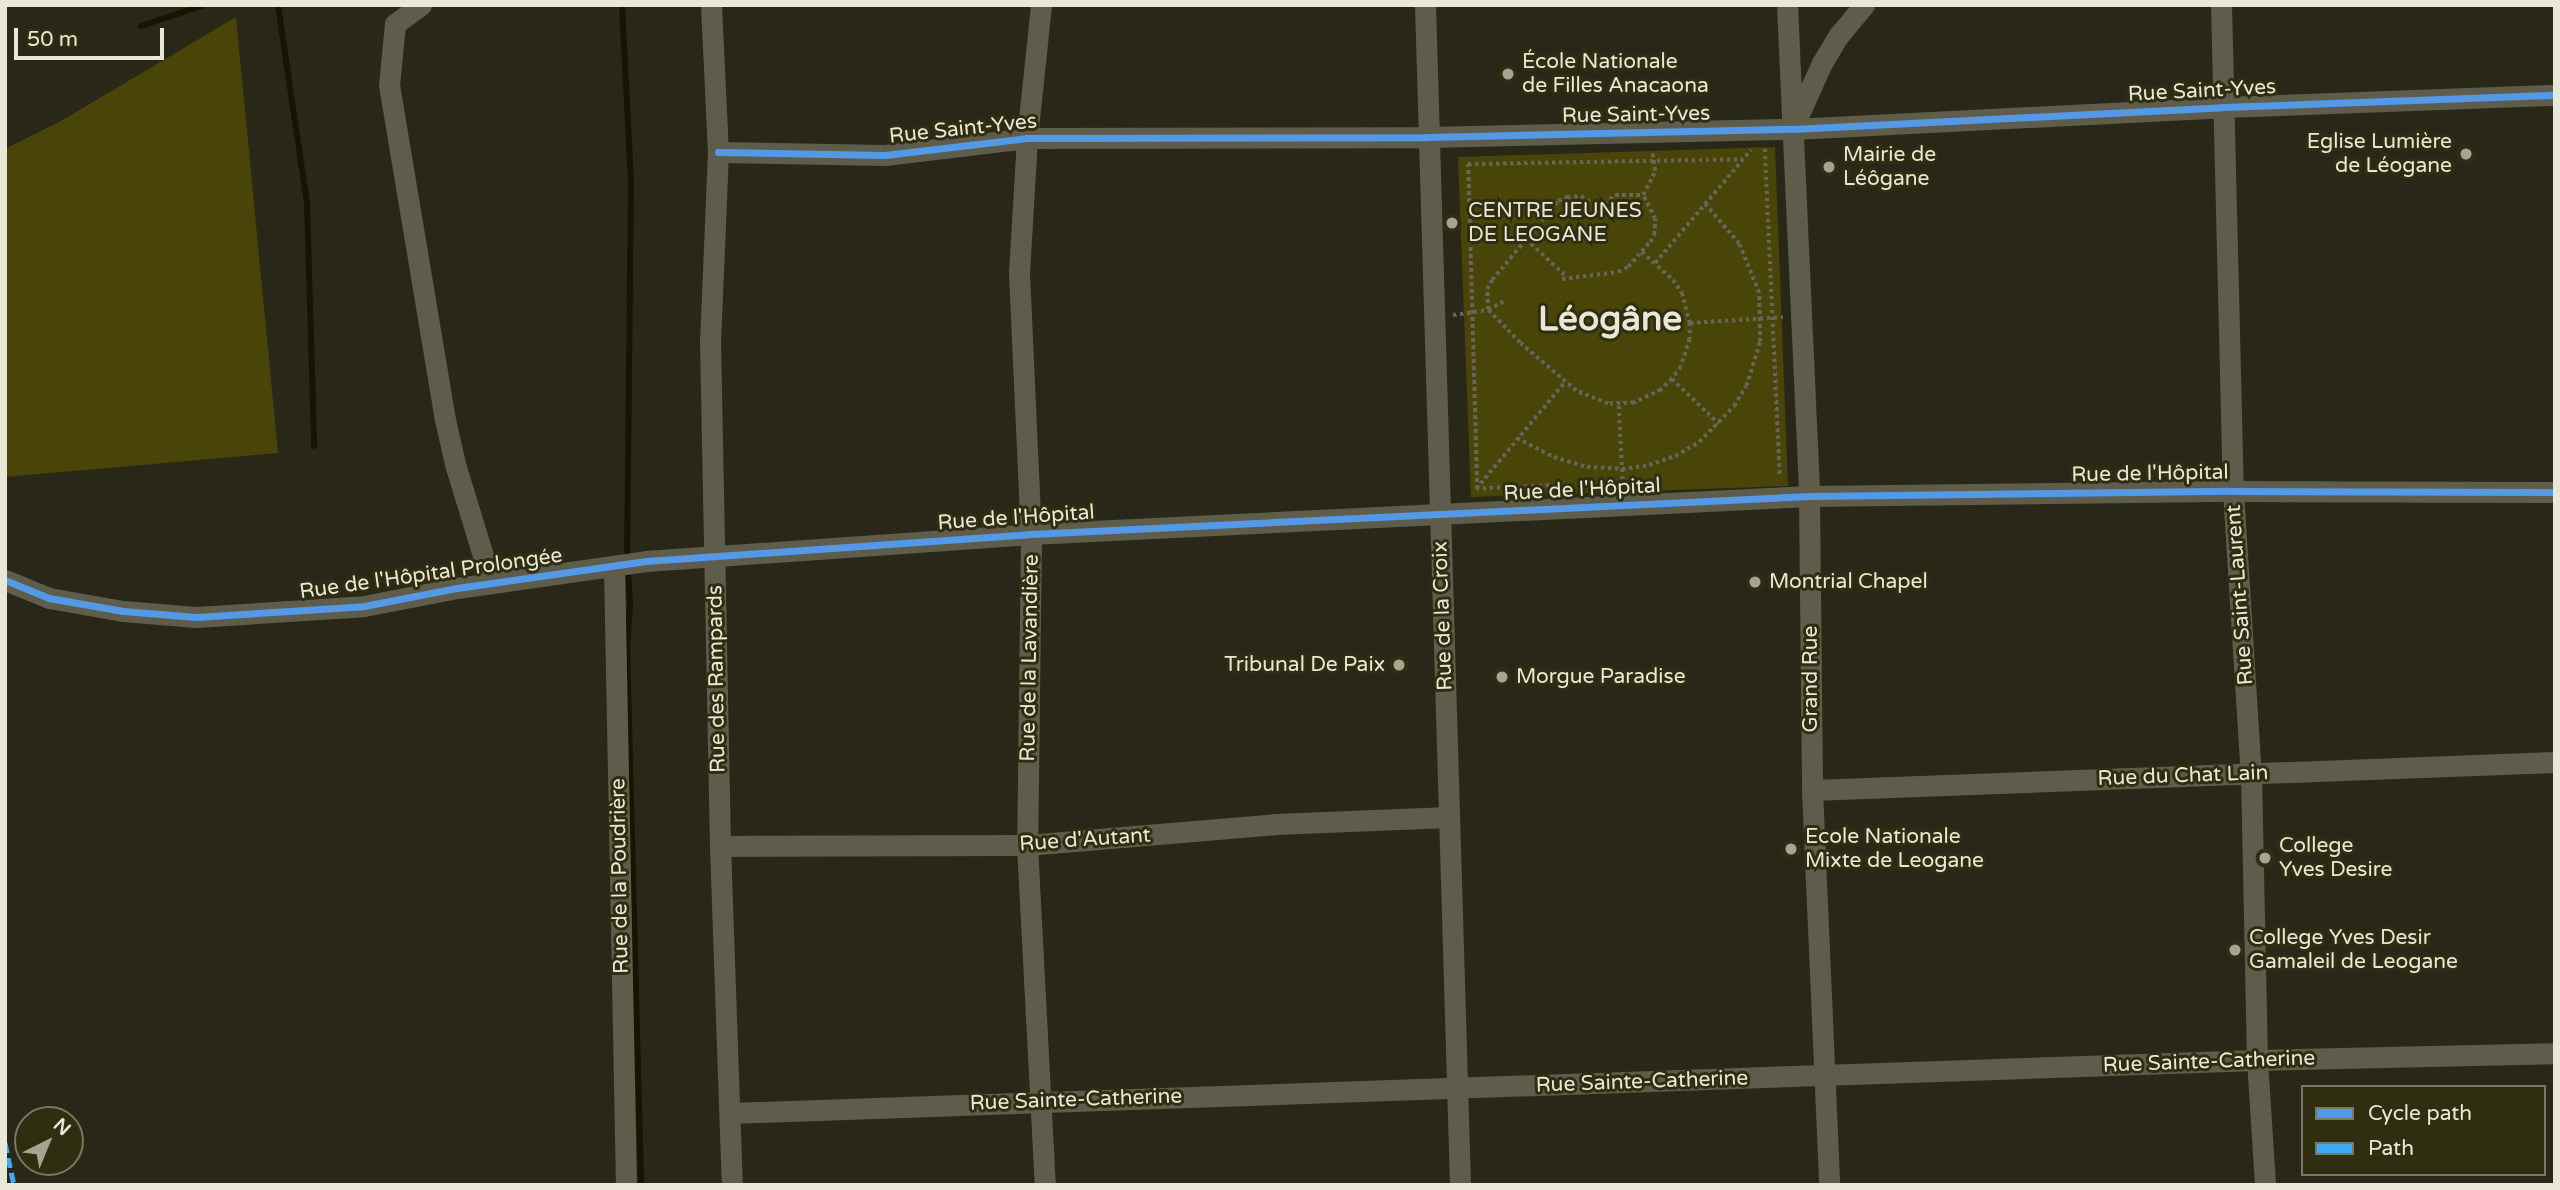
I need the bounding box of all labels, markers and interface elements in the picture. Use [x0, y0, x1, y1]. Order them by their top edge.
scale bar [18, 14, 168, 58]
text: 50 m [27, 27, 78, 52]
place label: École Nationale de Filles Anacaona [1522, 49, 1709, 99]
marker: École Nationale de Filles Anacaona [1500, 66, 1516, 82]
street label: Rue Saint-Yves [2127, 75, 2277, 107]
street label: Rue Saint-Yves [1562, 101, 1710, 129]
street label: Rue Saint-Yves [888, 109, 1038, 149]
place label: Eglise Lumière de Léogane [2307, 129, 2452, 179]
place label: Mairie de Léôgane [1843, 142, 1936, 192]
marker: Eglise Lumière de Léogane [2458, 146, 2474, 162]
marker: Mairie de Léôgane [1821, 159, 1837, 175]
place label: CENTRE JEUNES DE LEOGANE [1468, 198, 1642, 248]
marker: CENTRE JEUNES DE LEOGANE [1442, 213, 1462, 233]
district label: Léogâne [1538, 298, 1682, 340]
street label: Rue de l'Hôpital [2071, 460, 2229, 488]
street label: Rue de l'Hôpital [1503, 473, 1661, 507]
street label: Rue de l'Hôpital [937, 500, 1095, 536]
street label: Rue Saint-Laurent [2221, 504, 2259, 686]
street label: Rue de la Croix [1428, 541, 1458, 691]
street label: Rue de l'Hôpital Prolongée [298, 543, 564, 605]
street label: Rue de la Lavandière [1016, 554, 1044, 762]
place label: Montrial Chapel [1769, 569, 1928, 595]
marker: Montrial Chapel [1747, 574, 1763, 590]
street label: Rue des Rampards [703, 585, 731, 773]
street label: Grand Rue [1798, 626, 1824, 732]
place label: Tribunal De Paix [1224, 652, 1385, 678]
marker: Tribunal De Paix [1391, 657, 1407, 673]
place label: Morgue Paradise [1516, 664, 1686, 690]
marker: Morgue Paradise [1494, 669, 1510, 685]
street label: Rue du Chat Lain [2097, 760, 2269, 792]
street label: Rue de la Poudrière [606, 778, 634, 974]
street label: Rue d'Autant [1019, 823, 1151, 857]
place label: Ecole Nationale Mixte de Leogane [1805, 824, 1984, 874]
place label: College Yves Desire [2279, 833, 2392, 883]
marker: Ecole Nationale Mixte de Leogane [1783, 841, 1799, 857]
marker: College Yves Desire [2257, 850, 2273, 866]
place label: College Yves Desir Gamaleil de Leogane [2249, 925, 2458, 975]
marker: College Yves Desir Gamaleil de Leogane [2227, 942, 2243, 958]
street label: Rue Sainte-Catherine [2102, 1046, 2316, 1078]
street label: Rue Sainte-Catherine [1535, 1066, 1749, 1098]
street label: Rue Sainte-Catherine [969, 1084, 1183, 1116]
legend [2301, 1085, 2546, 1176]
text: Cycle path [2368, 1101, 2472, 1126]
north arrow [14, 1106, 84, 1176]
text: N [49, 1114, 75, 1140]
text: Path [2368, 1136, 2414, 1161]

